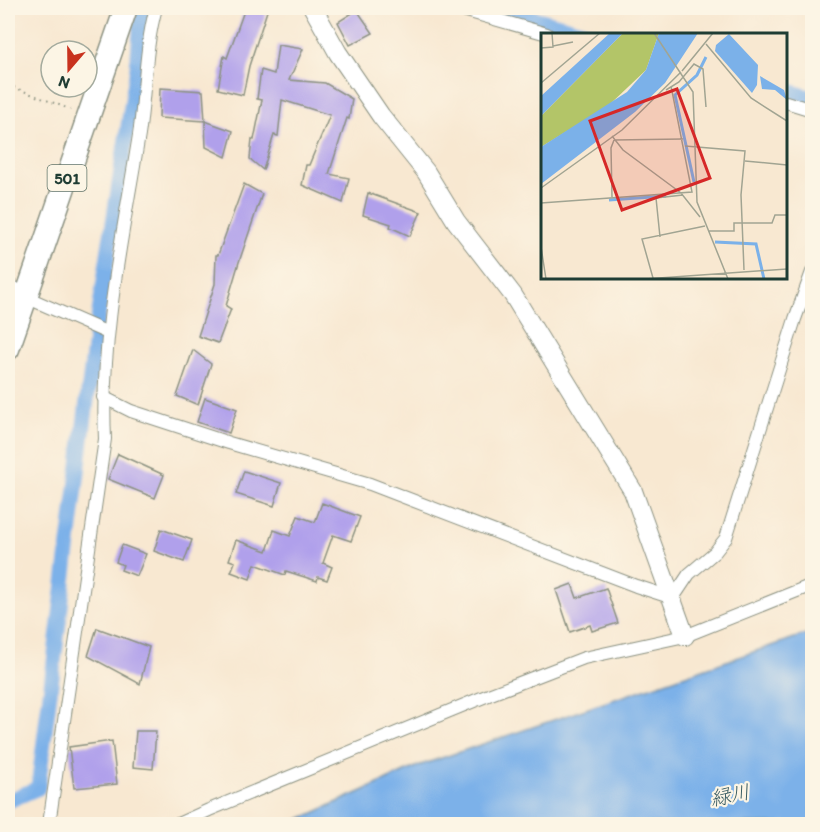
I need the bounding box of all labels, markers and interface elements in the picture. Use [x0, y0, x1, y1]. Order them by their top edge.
inset map [541, 33, 787, 279]
north arrow [39, 39, 99, 99]
text: N [56, 72, 72, 93]
road number: 501 [48, 165, 86, 191]
water label: 緑川 [708, 779, 752, 811]

